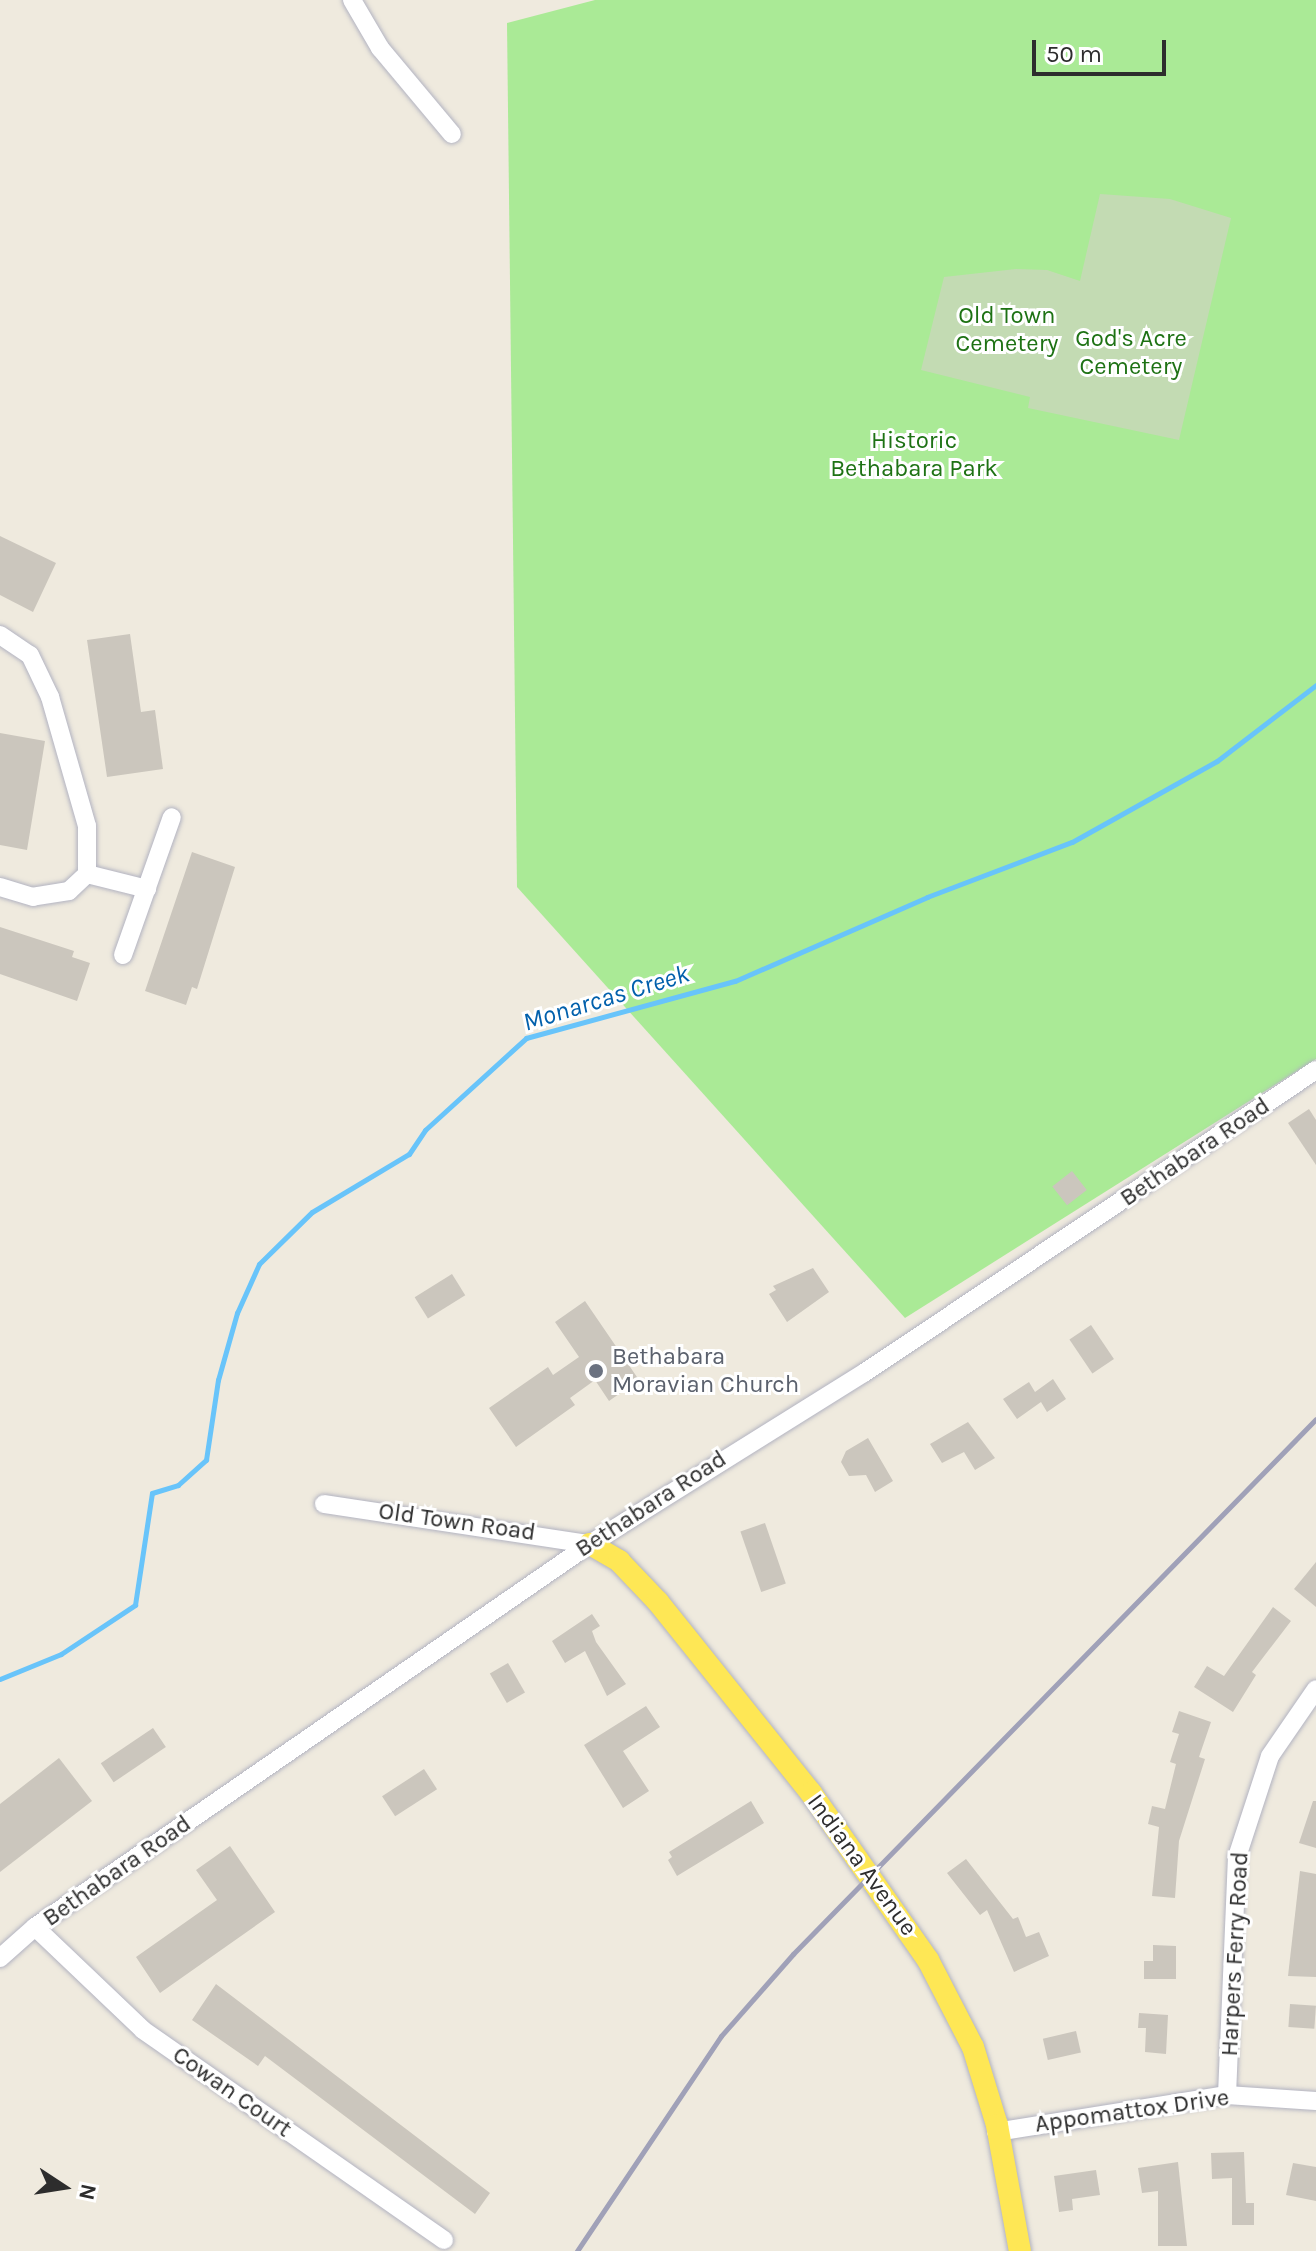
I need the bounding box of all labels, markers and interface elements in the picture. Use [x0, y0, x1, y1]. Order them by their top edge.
scale bar [1036, 24, 1170, 74]
text: 50 m [1046, 40, 1102, 68]
park label: Old Town Cemetery [955, 302, 1059, 358]
park label: God's Acre Cemetery [1075, 325, 1187, 381]
park label: Historic Bethabara Park [830, 427, 998, 483]
water label: Monarcas Creek [519, 958, 693, 1038]
street label: Bethabara Road [1115, 1091, 1275, 1213]
place label: Bethabara Moravian Church [612, 1343, 799, 1399]
marker: Bethabara Moravian Church [587, 1362, 605, 1380]
street label: Bethabara Road [570, 1444, 732, 1564]
street label: Old Town Road [377, 1497, 537, 1547]
street label: Indiana Avenue [801, 1789, 923, 1941]
street label: Bethabara Road [37, 1809, 197, 1933]
street label: Harpers Ferry Road [1215, 1851, 1255, 2057]
street label: Cowan Court [167, 2040, 297, 2144]
street label: Appomattox Drive [1033, 2083, 1231, 2139]
north arrow [24, 2147, 104, 2227]
text: N [73, 2182, 102, 2202]

